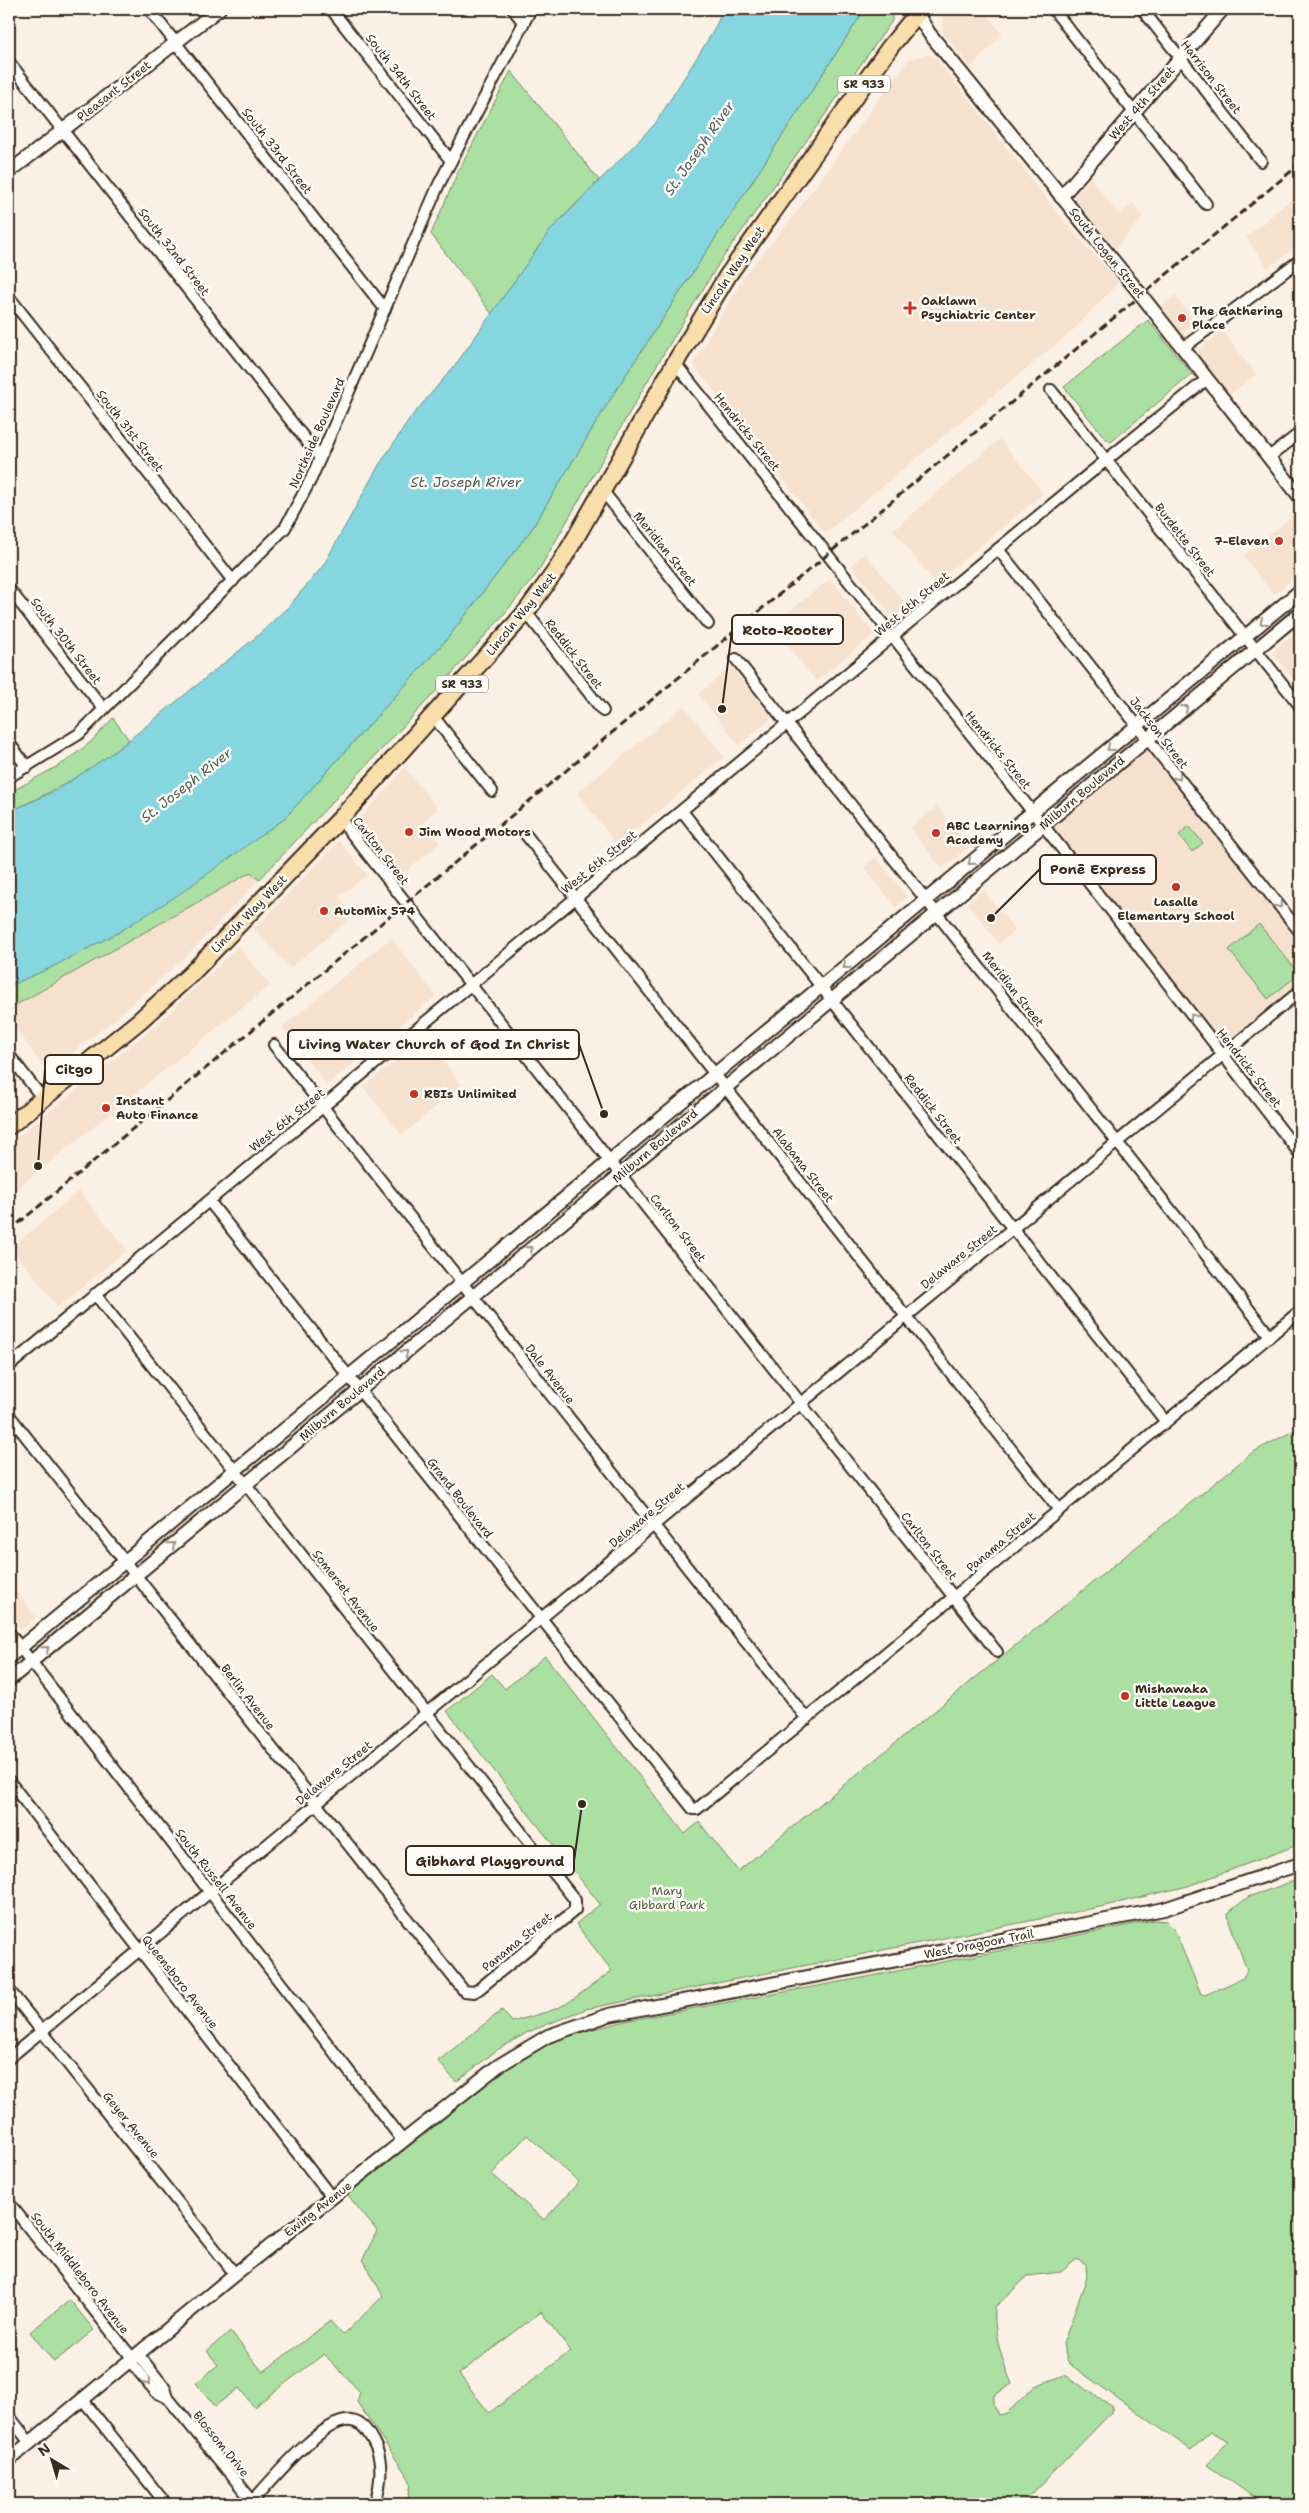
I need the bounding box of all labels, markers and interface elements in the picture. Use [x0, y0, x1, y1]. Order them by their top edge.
street label: South 34th Street [362, 31, 440, 123]
street label: Harrison Street [1177, 37, 1245, 117]
street label: Pleasant Street [74, 57, 154, 125]
street label: West 4th Street [1105, 63, 1179, 143]
road number: SR 933 [838, 76, 890, 92]
water label: St. Joseph River [660, 97, 738, 199]
street label: South 33rd Street [238, 105, 316, 197]
street label: South Logan Street [1065, 204, 1149, 302]
street label: South 32nd Street [135, 205, 213, 299]
street label: Lincoln Way West [698, 223, 768, 317]
place label: Oaklawn Psychiatric Center [921, 293, 1036, 323]
marker: Oaklawn Psychiatric Center [903, 301, 917, 315]
place label: The Gathering Place [1192, 303, 1283, 333]
marker: The Gathering Place [1176, 312, 1188, 324]
street label: Northside Boulevard [286, 375, 349, 491]
street label: South 31st Street [93, 387, 167, 475]
street label: Hendricks Street [710, 389, 784, 475]
water label: St. Joseph River [411, 473, 522, 491]
street label: Burdette Street [1151, 500, 1219, 580]
street label: Meridian Street [630, 508, 700, 590]
place label: 7-Eleven [1214, 533, 1269, 549]
marker: 7-Eleven [1273, 535, 1285, 547]
street label: West 6th Street [871, 568, 953, 640]
street label: Lincoln Way West [482, 569, 560, 659]
street label: South 30th Street [27, 594, 105, 688]
callout: Roto-Rooter [732, 615, 843, 644]
street label: Reddick Street [542, 616, 606, 692]
one-way arrow [1259, 616, 1268, 625]
text: Roto-Rooter [742, 621, 834, 639]
road number: SR 933 [436, 676, 488, 692]
street label: Jackson Street [1126, 694, 1192, 772]
one-way arrow [1179, 705, 1188, 714]
street label: Hendricks Street [961, 707, 1035, 793]
one-way arrow [1107, 742, 1116, 750]
water label: St. Joseph River [137, 744, 235, 826]
street label: Milburn Boulevard [1036, 752, 1128, 833]
one-way arrow [1172, 771, 1180, 780]
street label: Carlton Street [349, 814, 413, 888]
place label: ABC Learning Academy [946, 818, 1029, 848]
place label: Jim Wood Motors [419, 824, 531, 840]
marker: Jim Wood Motors [403, 826, 415, 838]
street label: West 6th Street [558, 827, 640, 897]
marker: ABC Learning Academy [930, 827, 942, 839]
callout: Ponē Express [1040, 855, 1156, 884]
one-way arrow [968, 857, 977, 866]
text: Ponē Express [1050, 860, 1146, 878]
street label: Lincoln Way West [208, 871, 290, 957]
marker: Lasalle Elementary School [1170, 881, 1182, 893]
place label: Lasalle Elementary School [1117, 894, 1235, 924]
one-way arrow [1273, 899, 1281, 908]
place label: AutoMix 574 [334, 903, 416, 919]
marker: AutoMix 574 [318, 905, 330, 917]
street label: Meridian Street [979, 948, 1047, 1030]
one-way arrow [843, 960, 852, 969]
one-way arrow [1190, 1013, 1199, 1023]
street label: Hendricks Street [1213, 1025, 1285, 1111]
callout: Living Water Church of God In Christ [288, 1030, 579, 1059]
text: Living Water Church of God In Christ [298, 1035, 570, 1053]
callout: Citgo [45, 1055, 103, 1084]
text: Citgo [55, 1060, 93, 1078]
street label: Reddick Street [901, 1071, 965, 1147]
street label: West 6th Street [246, 1085, 328, 1155]
place label: RBIs Unlimited [424, 1086, 517, 1102]
marker: RBIs Unlimited [408, 1088, 420, 1100]
place label: Instant Auto Finance [116, 1093, 198, 1123]
marker: Instant Auto Finance [100, 1102, 112, 1114]
street label: Milburn Boulevard [609, 1105, 701, 1186]
street label: Alabama Street [769, 1124, 837, 1206]
street label: Carlton Street [646, 1191, 710, 1265]
street label: Delaware Street [917, 1221, 1001, 1293]
one-way arrow [524, 1247, 533, 1255]
street label: Dale Avenue [522, 1341, 579, 1407]
one-way arrow [399, 1350, 408, 1358]
street label: Milburn Boulevard [296, 1363, 388, 1444]
street label: Grand Boulevard [423, 1454, 497, 1542]
street label: Delaware Street [606, 1479, 688, 1551]
street label: Panama Street [963, 1508, 1039, 1576]
street label: Carlton Street [897, 1509, 961, 1583]
one-way arrow [166, 1543, 175, 1551]
street label: Somerset Avenue [309, 1547, 383, 1635]
one-way arrow [41, 1645, 50, 1654]
street label: Berlin Avenue [217, 1661, 279, 1733]
place label: Mishawaka Little League [1135, 1681, 1216, 1711]
marker: Mishawaka Little League [1119, 1690, 1131, 1702]
street label: Delaware Street [292, 1737, 376, 1809]
street label: South Russell Avenue [172, 1825, 261, 1933]
callout: Gibhard Playground [406, 1846, 574, 1875]
text: Gibhard Playground [416, 1852, 565, 1870]
park label: Mary Gibbard Park [629, 1883, 705, 1913]
street label: Panama Street [479, 1909, 555, 1975]
street label: West Dragoon Trail [923, 1925, 1036, 1963]
street label: Queensboro Avenue [138, 1932, 222, 2032]
street label: Geyer Avenue [99, 2088, 163, 2162]
street label: Ewing Avenue [281, 2177, 355, 2240]
street label: South Middleboro Avenue [27, 2209, 133, 2337]
one-way arrow [142, 2376, 150, 2385]
street label: Blossom Drive [189, 2408, 253, 2480]
north arrow [28, 2436, 78, 2486]
text: N [34, 2439, 54, 2460]

